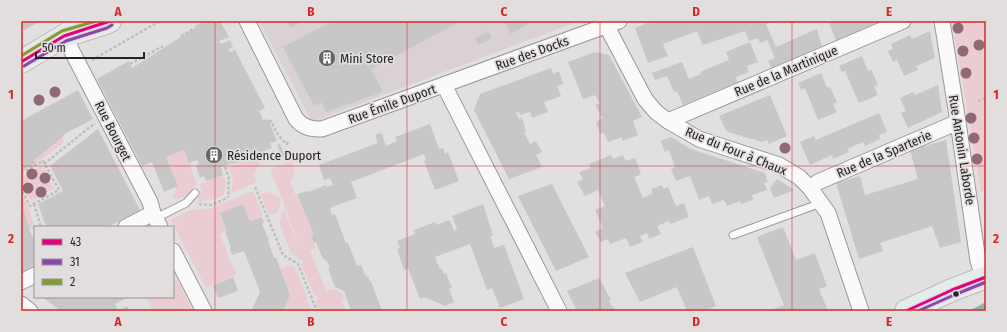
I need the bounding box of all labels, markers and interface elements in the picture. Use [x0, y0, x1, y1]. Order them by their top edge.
text: A [113, 4, 122, 19]
text: B [307, 4, 315, 19]
text: C [501, 4, 508, 19]
text: D [692, 4, 700, 19]
text: E [886, 4, 892, 19]
street label: Rue des Docks [493, 33, 571, 73]
scale bar [36, 34, 144, 60]
text: 50 m [42, 41, 66, 55]
street label: Rue de la Martinique [732, 42, 840, 100]
building icon: Mini Store [317, 48, 337, 68]
place label: Mini Store [340, 51, 394, 66]
street label: Rue Émile Duport [346, 81, 439, 127]
text: 1 [8, 87, 14, 102]
text: 1 [993, 87, 999, 102]
street label: Rue Antonin Laborde [946, 94, 978, 206]
street label: Rue Bourget [92, 99, 135, 164]
street label: Rue du Four à Chaux [683, 124, 789, 178]
street label: Rue de la Sparterie [834, 127, 934, 181]
building icon: Résidence Duport [204, 145, 224, 165]
place label: Résidence Duport [227, 148, 322, 163]
legend [34, 226, 174, 298]
text: 2 [7, 231, 14, 246]
text: 2 [992, 231, 999, 246]
text: 43 [70, 235, 81, 249]
text: 31 [70, 255, 80, 269]
text: 2 [70, 275, 75, 289]
unlabelled marker [951, 289, 961, 299]
text: A [113, 314, 122, 329]
text: B [307, 314, 315, 329]
text: C [501, 314, 508, 329]
text: D [692, 314, 700, 329]
text: E [886, 314, 892, 329]

